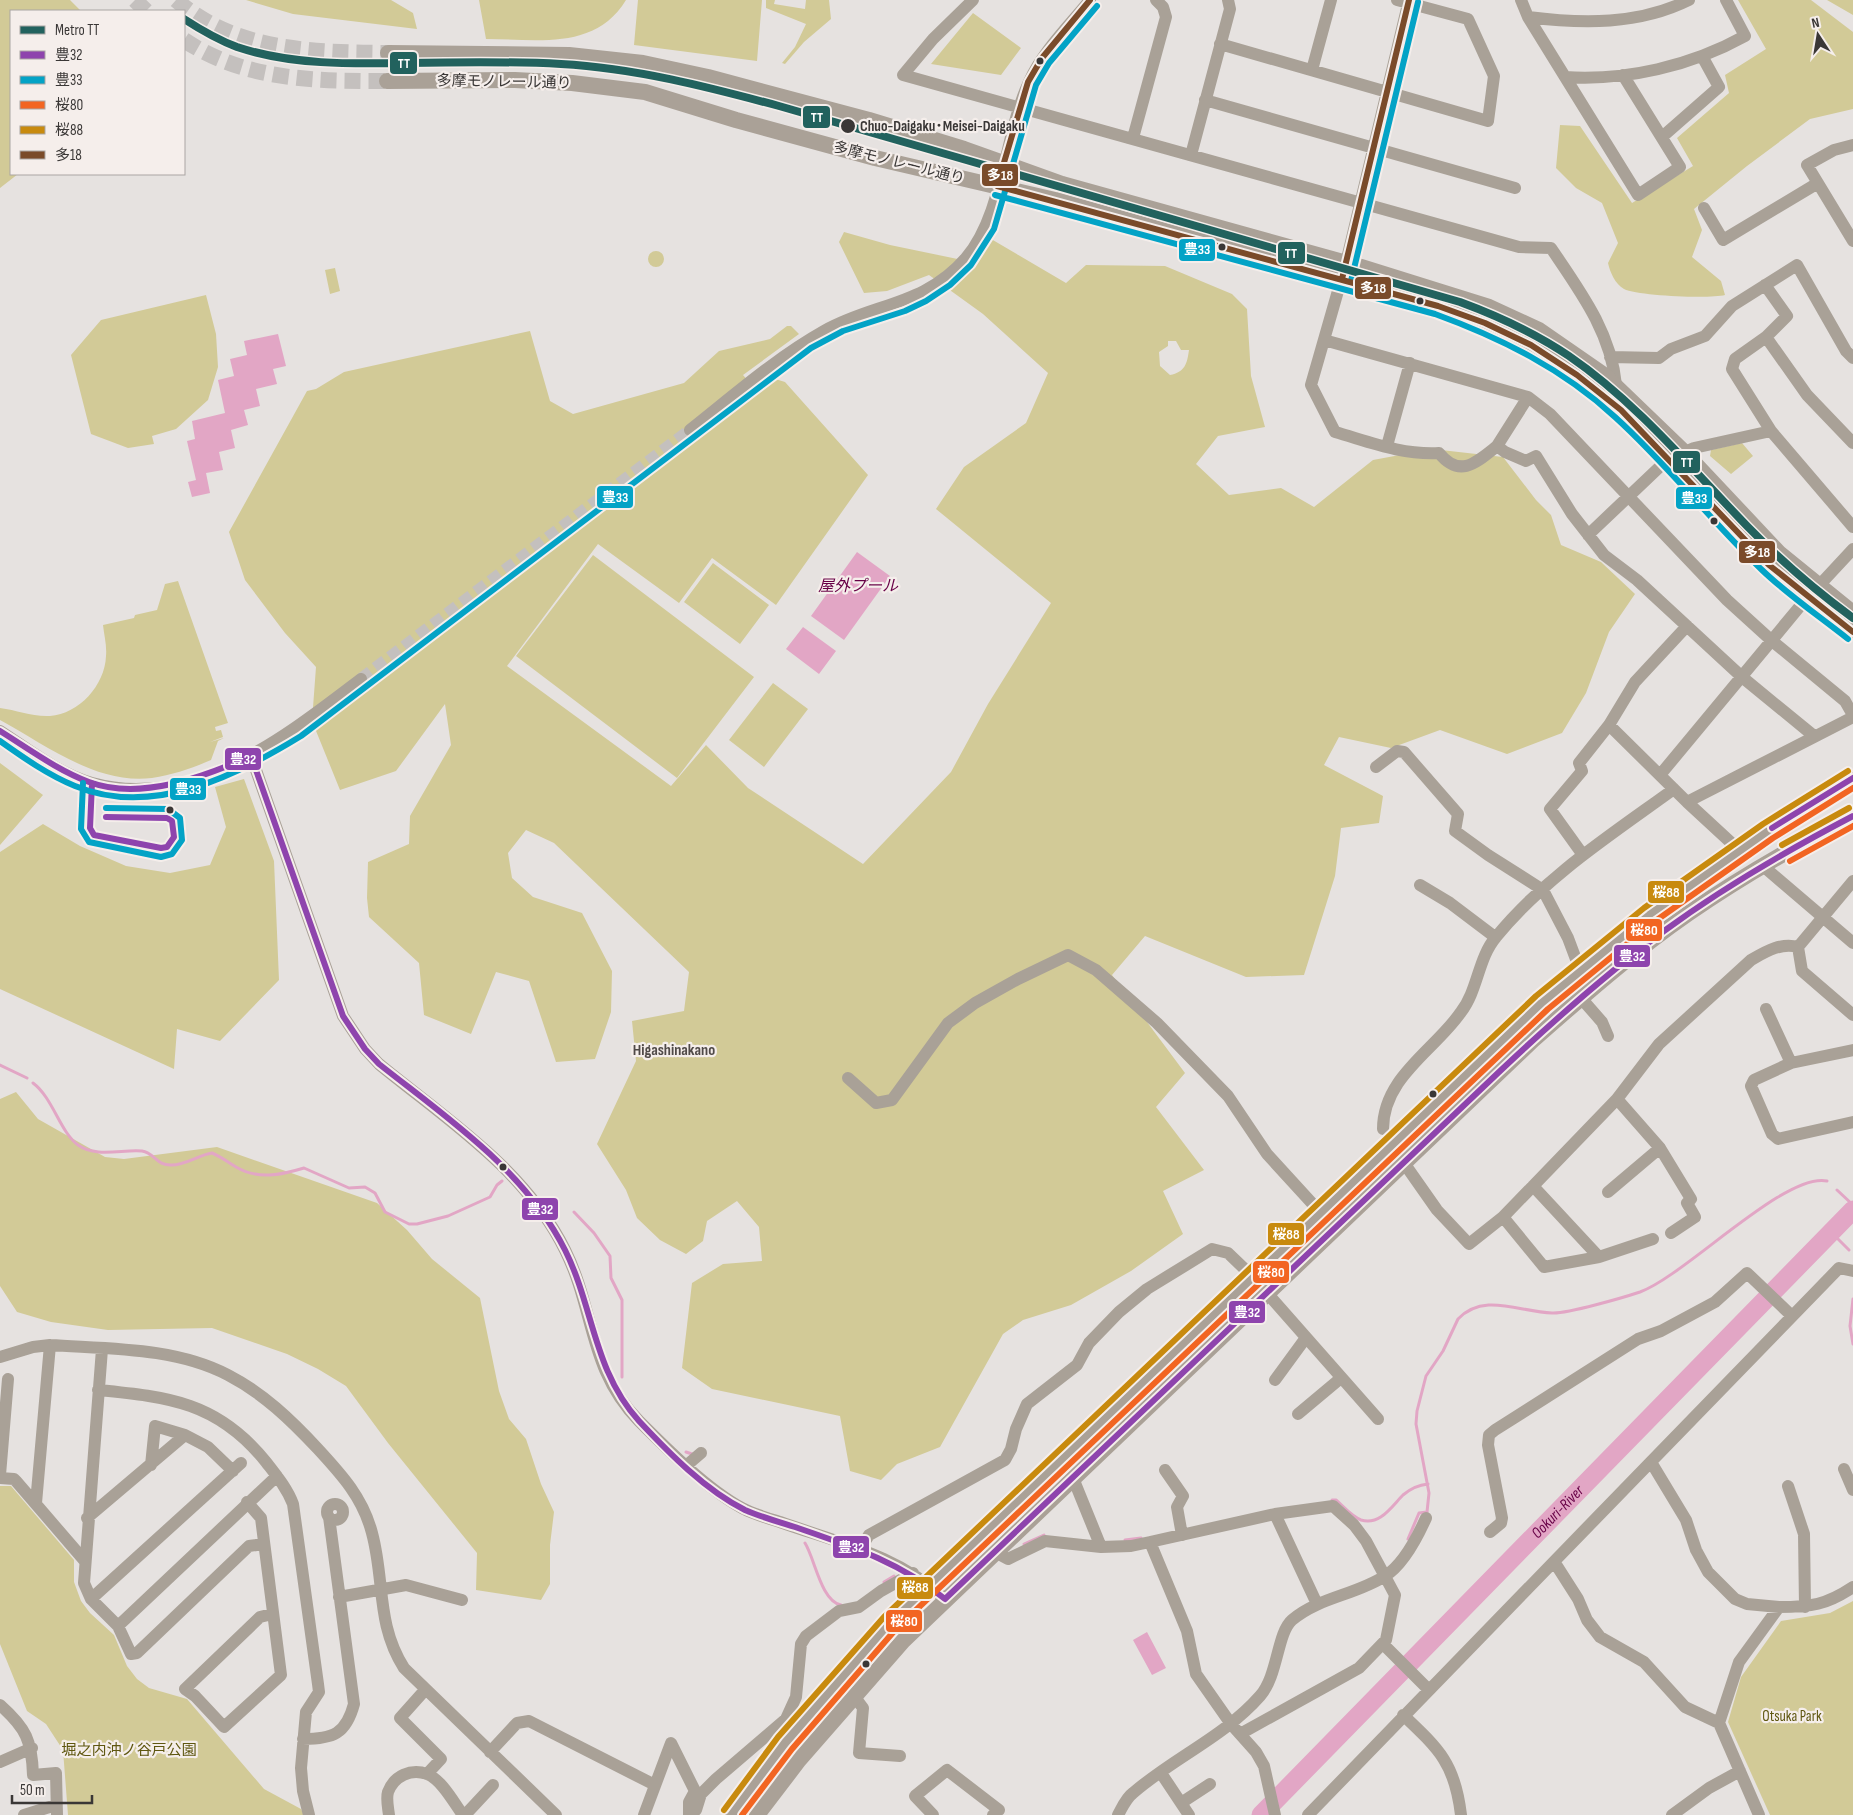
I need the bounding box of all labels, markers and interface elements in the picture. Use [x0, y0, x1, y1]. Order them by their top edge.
legend [10, 10, 185, 175]
north arrow [1793, 10, 1843, 60]
text: N [1810, 14, 1821, 32]
text: Metro TT [55, 21, 99, 40]
text: 豊32 [55, 46, 82, 65]
line badge: TT [389, 51, 418, 75]
text: TT [398, 55, 410, 72]
unlabelled marker [1035, 56, 1045, 66]
text: 豊33 [55, 71, 83, 90]
street label: 多摩モノレール通り [436, 71, 572, 93]
text: 桜80 [55, 96, 83, 115]
line badge: TT [802, 105, 831, 129]
text: TT [811, 109, 823, 126]
marker: Chuo-Daigaku･Meisei-Daigaku [839, 117, 857, 135]
place label: Chuo-Daigaku･Meisei-Daigaku [860, 117, 1025, 136]
text: 桜88 [55, 121, 83, 140]
street label: 多摩モノレール通り [831, 137, 967, 189]
text: 多18 [55, 146, 82, 165]
line badge: 多18 [981, 163, 1019, 187]
text: 多18 [987, 167, 1013, 184]
line badge: 豊33 [1178, 238, 1216, 262]
text: 豊33 [1184, 241, 1210, 258]
line badge: TT [1277, 241, 1306, 265]
unlabelled marker [1217, 242, 1227, 252]
text: TT [1285, 245, 1297, 262]
line badge: 多18 [1354, 276, 1392, 300]
text: 多18 [1360, 280, 1386, 297]
unlabelled marker [1415, 296, 1425, 306]
line badge: TT [1672, 450, 1701, 474]
text: TT [1681, 454, 1693, 471]
line badge: 豊33 [596, 485, 634, 509]
line badge: 豊33 [1675, 486, 1713, 510]
text: 豊33 [602, 489, 628, 506]
text: 豊33 [1681, 490, 1707, 507]
unlabelled marker [1709, 516, 1719, 526]
line badge: 多18 [1738, 540, 1776, 564]
text: 多18 [1744, 544, 1770, 561]
water label: 屋外プール [818, 577, 899, 596]
line badge: 豊32 [224, 747, 262, 771]
text: 豊32 [230, 751, 256, 768]
line badge: 豊33 [169, 777, 207, 801]
text: 豊33 [175, 781, 201, 798]
unlabelled marker [165, 805, 175, 815]
line badge: 桜88 [1647, 880, 1685, 904]
text: 桜88 [1652, 884, 1680, 901]
line badge: 桜80 [1625, 918, 1663, 942]
text: 桜80 [1630, 922, 1658, 939]
line badge: 豊32 [1613, 944, 1651, 968]
text: 豊32 [1619, 948, 1645, 965]
district label: Higashinakano [633, 1041, 715, 1060]
unlabelled marker [1428, 1089, 1438, 1099]
unlabelled marker [498, 1162, 508, 1172]
line badge: 豊32 [521, 1197, 559, 1221]
text: 豊32 [527, 1201, 553, 1218]
line badge: 桜88 [1267, 1222, 1305, 1246]
text: 桜88 [1272, 1226, 1300, 1243]
line badge: 桜80 [1252, 1260, 1290, 1284]
text: 桜80 [1257, 1264, 1285, 1281]
line badge: 豊32 [1228, 1300, 1266, 1324]
text: 豊32 [1234, 1304, 1260, 1321]
water label: Ookuri-River [1527, 1481, 1588, 1542]
line badge: 豊32 [832, 1535, 870, 1559]
text: 豊32 [838, 1539, 864, 1556]
line badge: 桜88 [896, 1576, 934, 1600]
text: 桜88 [901, 1579, 929, 1596]
line badge: 桜80 [885, 1609, 923, 1633]
text: 桜80 [890, 1613, 918, 1630]
unlabelled marker [861, 1659, 871, 1669]
park label: Otsuka Park [1762, 1707, 1822, 1726]
park label: 堀之内沖ノ谷戸公園 [61, 1741, 197, 1760]
scale bar [12, 1772, 92, 1804]
text: 50 m [20, 1781, 45, 1800]

